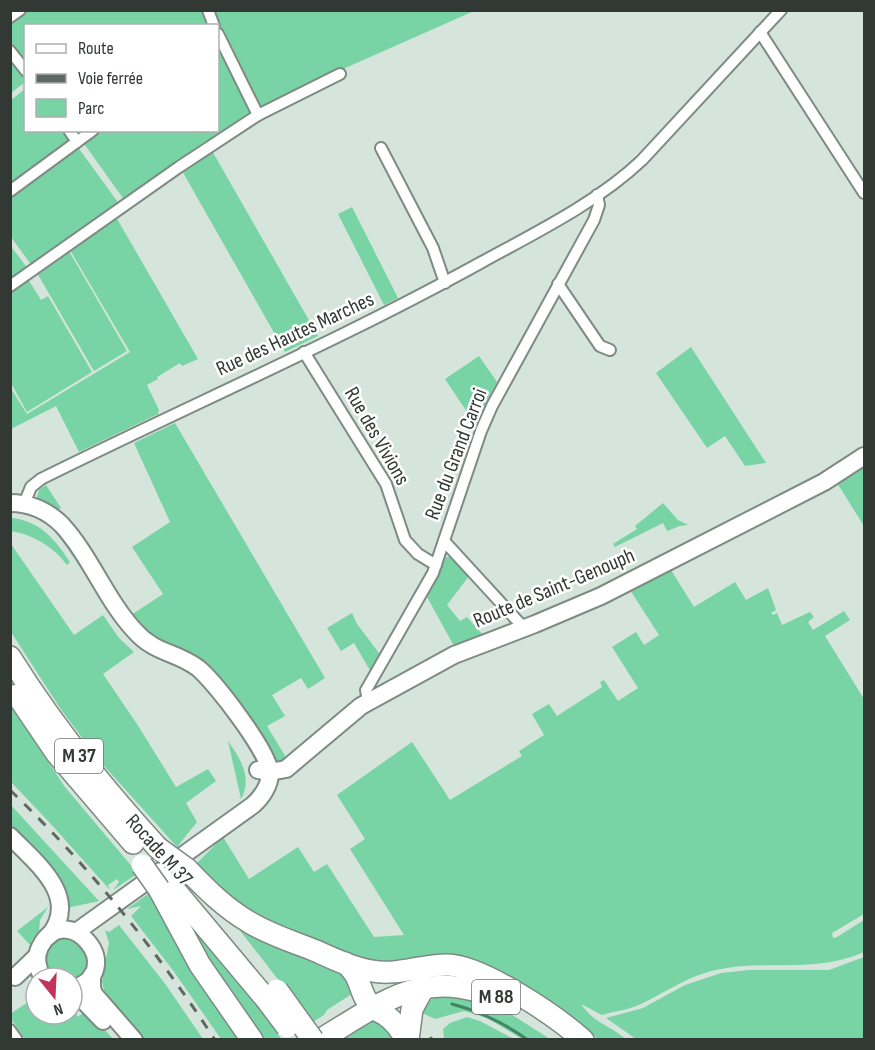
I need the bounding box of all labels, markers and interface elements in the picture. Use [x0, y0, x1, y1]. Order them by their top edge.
legend [24, 24, 219, 132]
text: Route [78, 38, 114, 59]
text: Voie ferrée [78, 68, 143, 89]
text: Parc [78, 98, 104, 119]
street label: Rue des Hautes Marches [212, 287, 378, 381]
street label: Rue des Vivions [339, 383, 415, 489]
street label: Rue du Grand Carroi [419, 385, 493, 523]
street label: Route de Saint-Genouph [470, 543, 638, 633]
road number: M 37 [55, 739, 103, 773]
street label: Rocade M 37 [120, 809, 198, 891]
north arrow [24, 966, 84, 1026]
road number: M 88 [472, 980, 520, 1014]
text: N [51, 998, 65, 1019]

